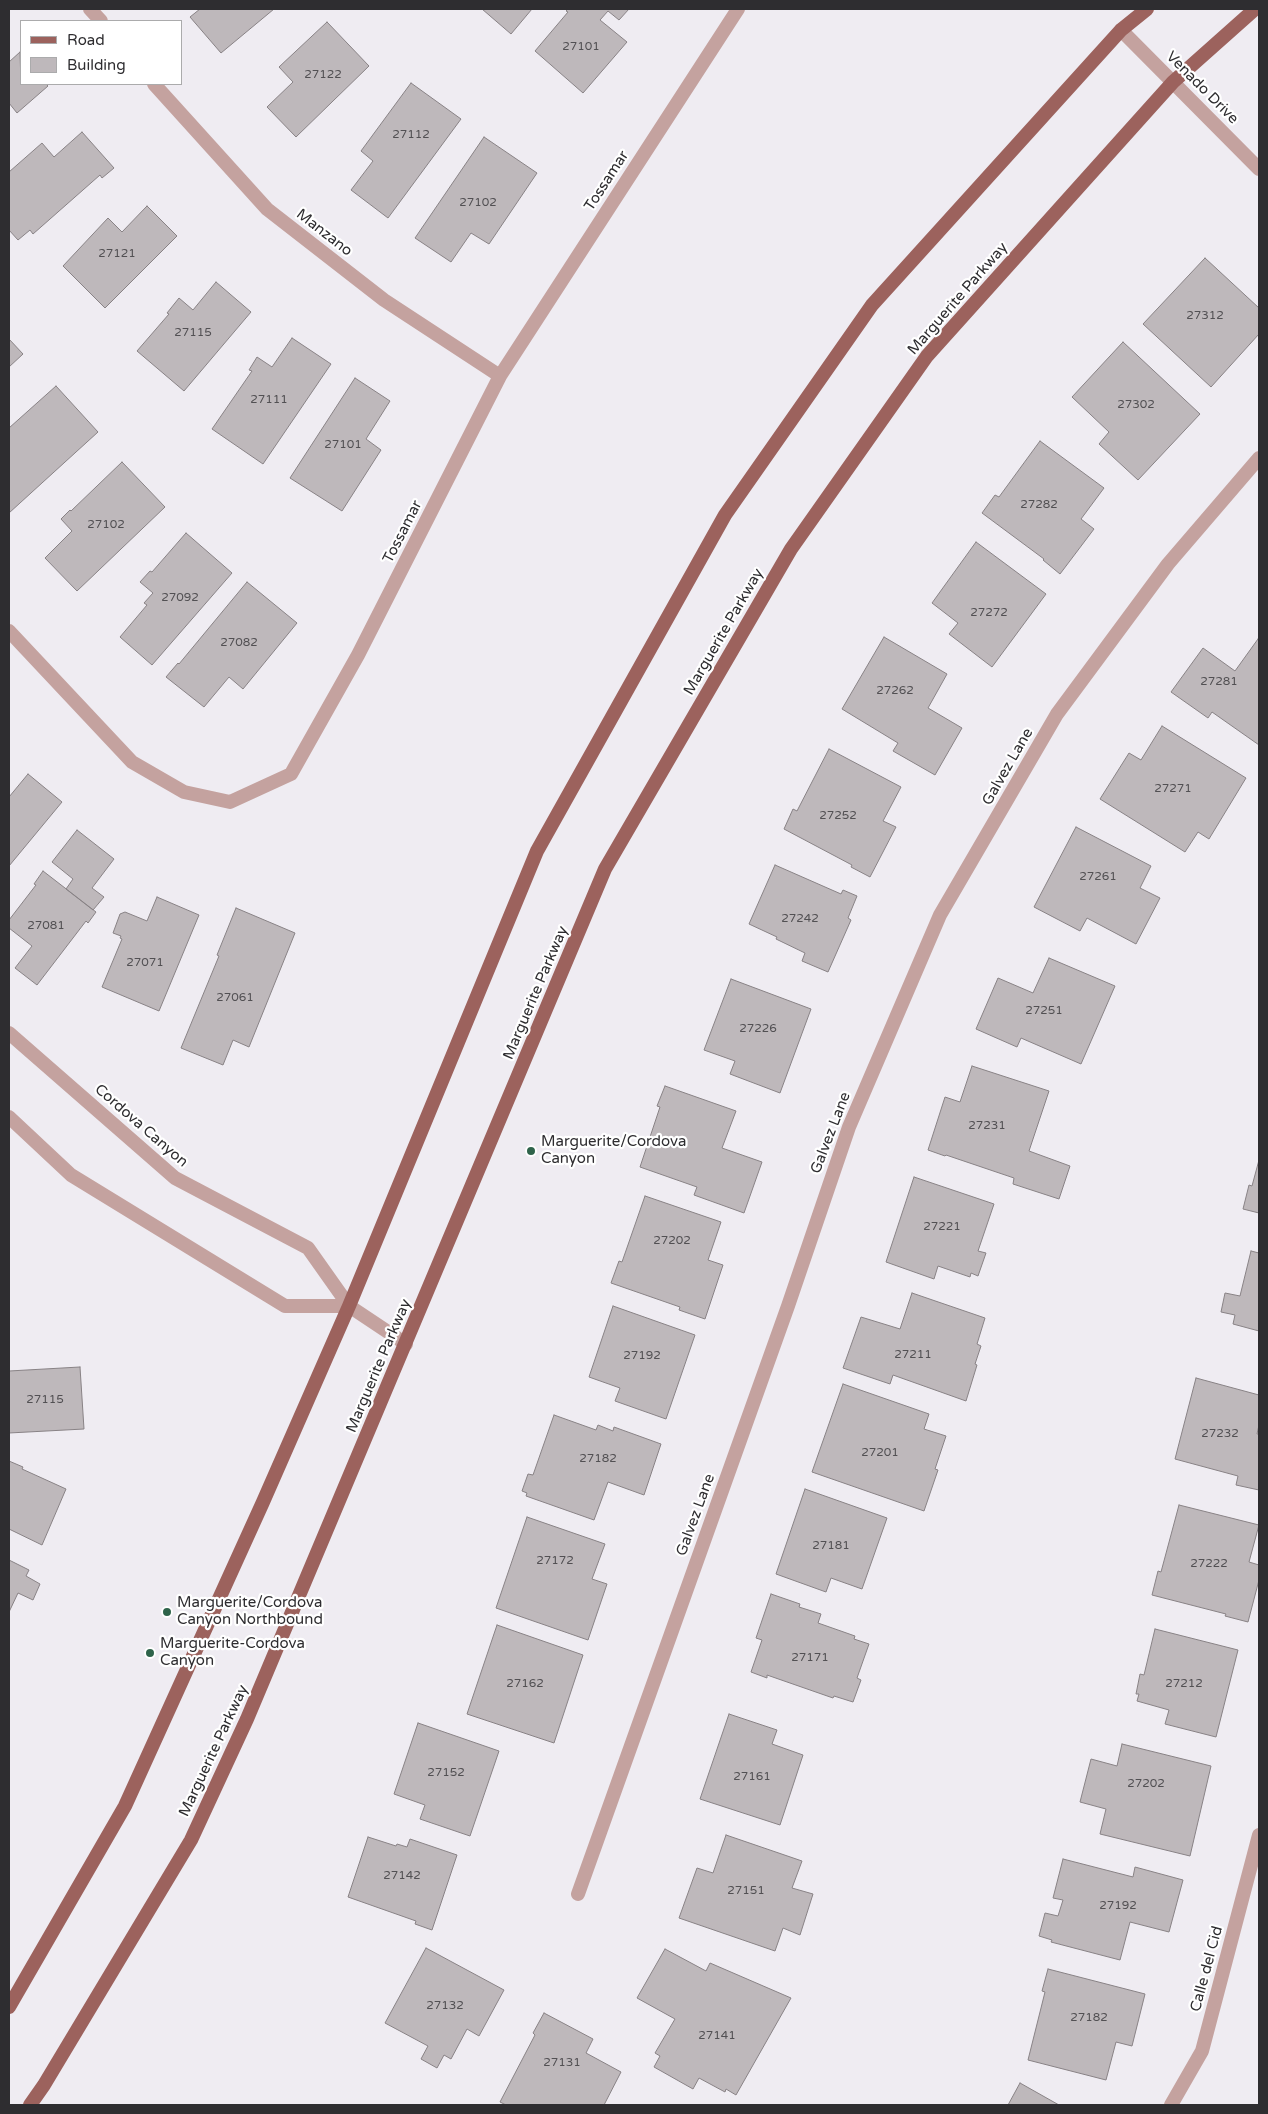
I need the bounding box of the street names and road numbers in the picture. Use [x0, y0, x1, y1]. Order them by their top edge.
street label: Venado Drive [1162, 48, 1242, 128]
street label: Tossamar [581, 148, 633, 214]
street label: Manzano [292, 206, 356, 260]
street label: Marguerite Parkway [904, 239, 1012, 359]
street label: Tossamar [380, 498, 426, 566]
street label: Marguerite Parkway [680, 565, 768, 699]
street label: Galvez Lane [979, 725, 1037, 809]
street label: Marguerite Parkway [500, 924, 572, 1062]
street label: Cordova Canyon [91, 1081, 191, 1171]
street label: Galvez Lane [807, 1090, 855, 1176]
street label: Marguerite Parkway [343, 1297, 415, 1435]
street label: Galvez Lane [673, 1472, 719, 1558]
street label: Marguerite Parkway [176, 1682, 252, 1820]
street label: Calle del Cid [1187, 1924, 1227, 2014]

